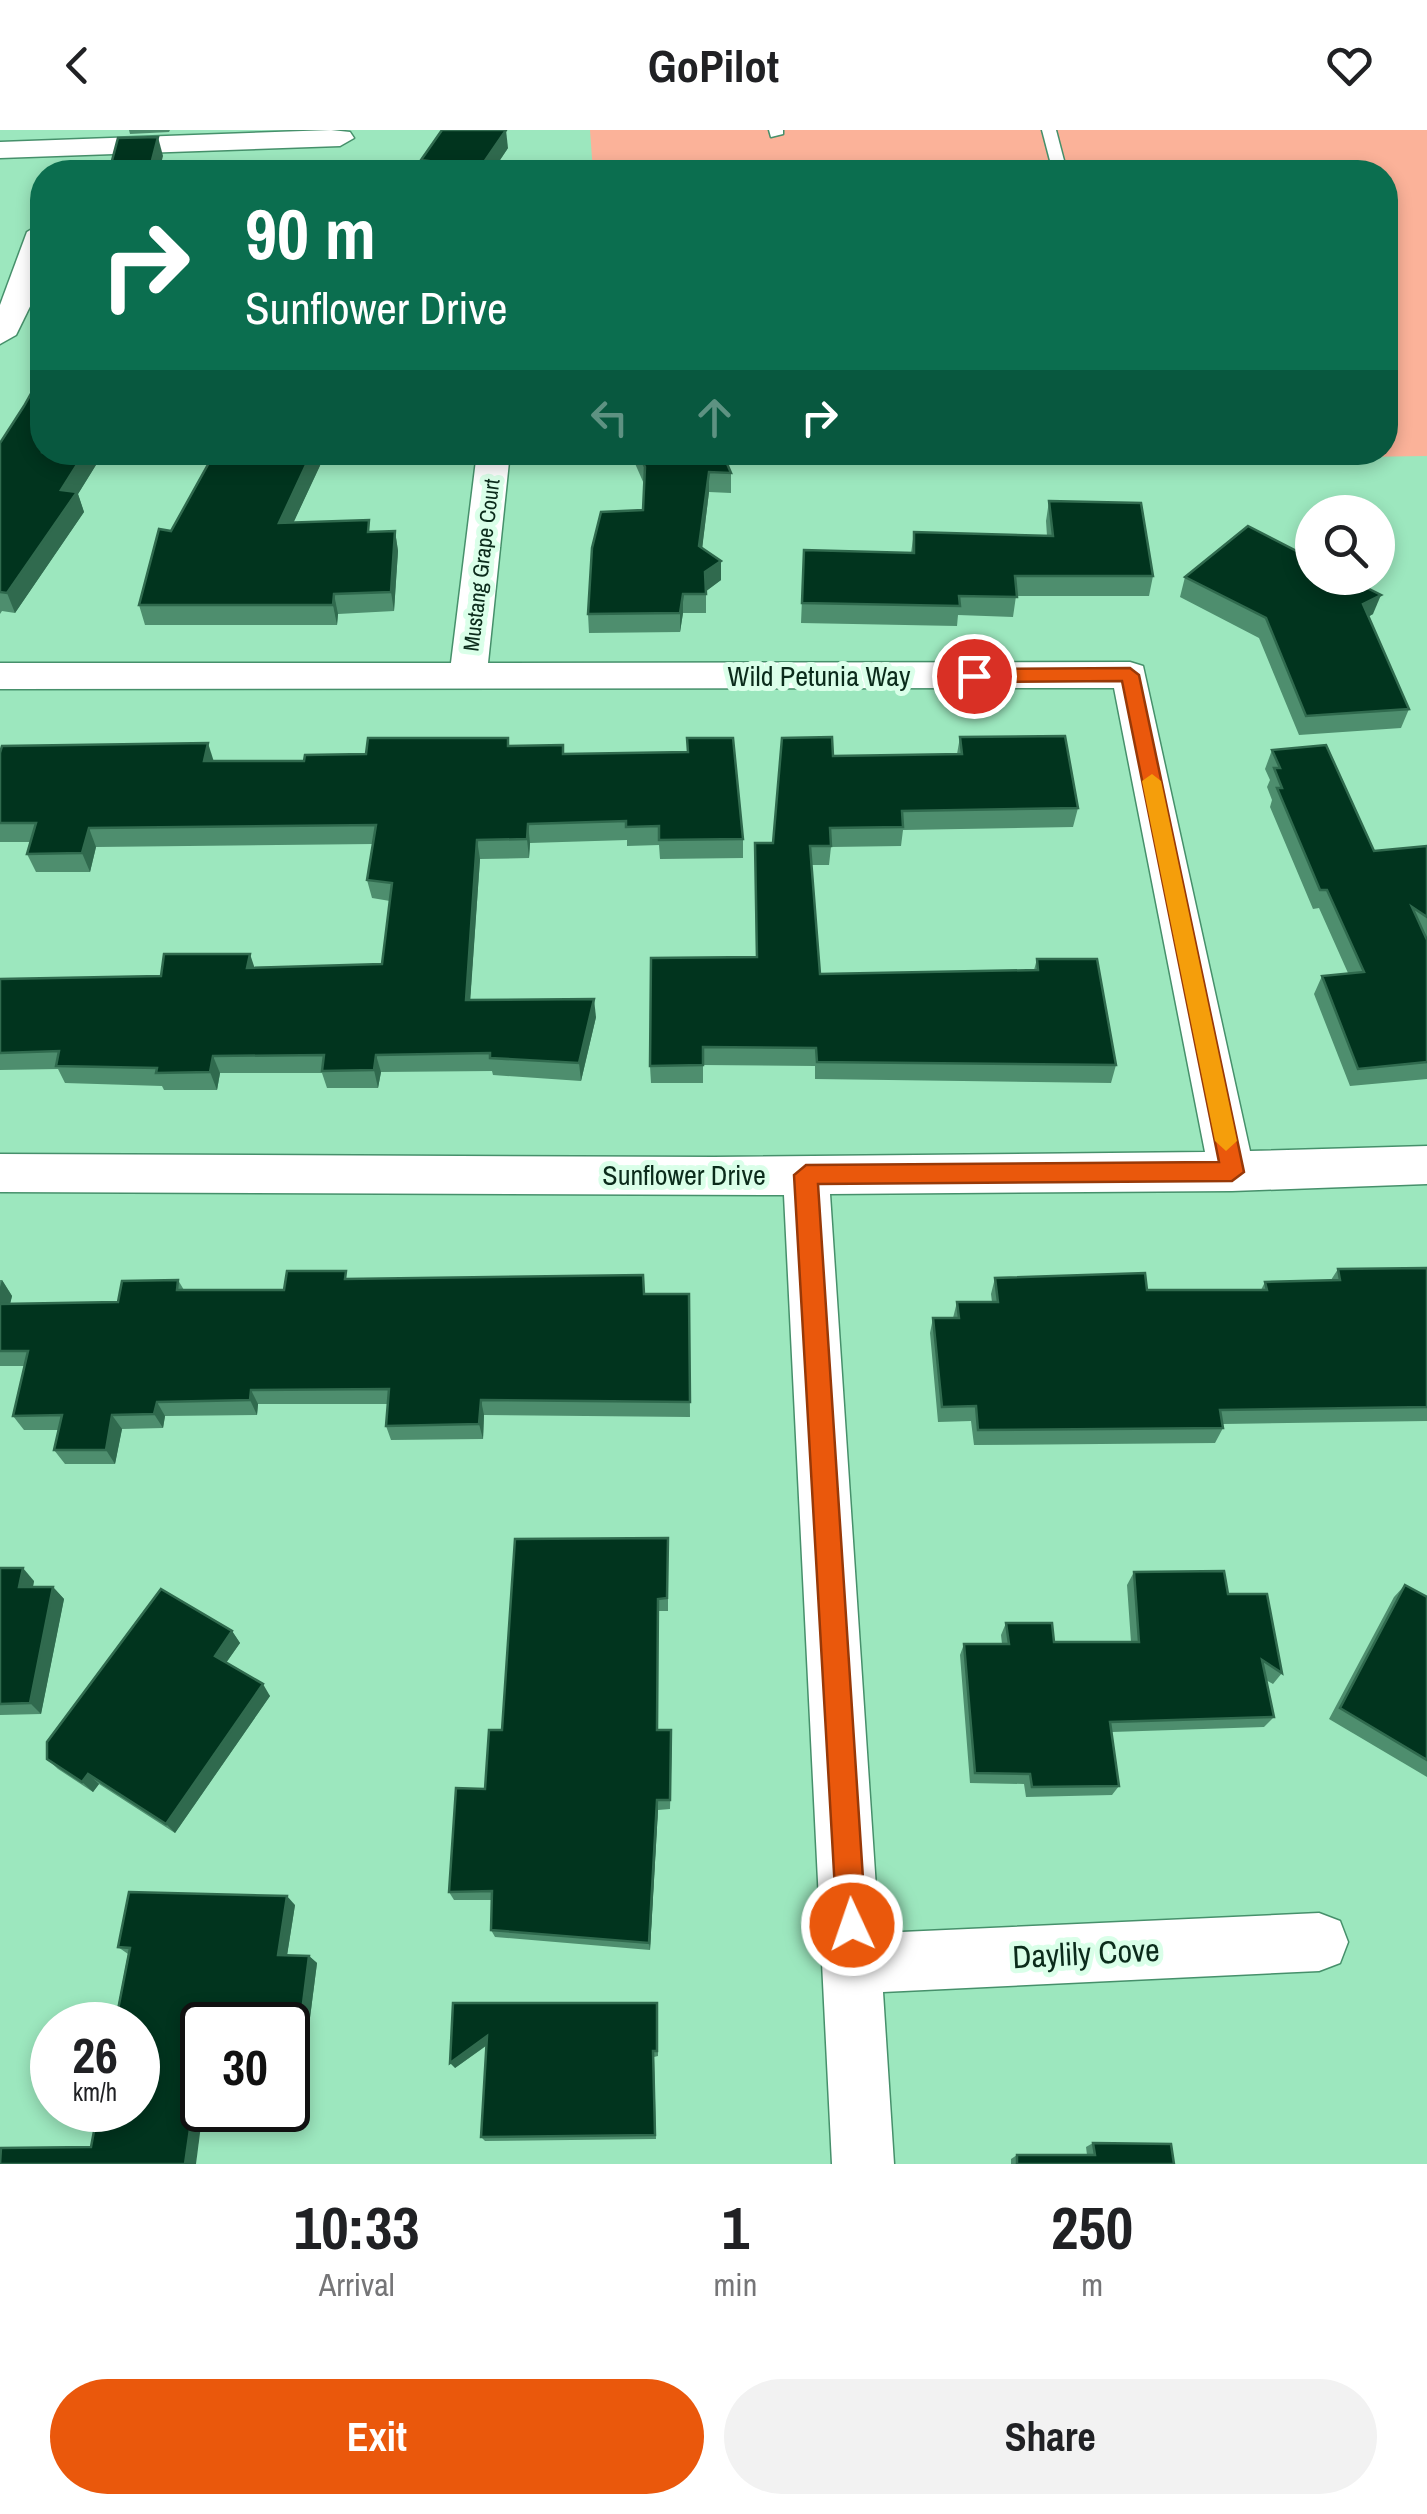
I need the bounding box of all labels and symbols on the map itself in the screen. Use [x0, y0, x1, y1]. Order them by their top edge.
street label: Mustang Grape Court [456, 477, 506, 653]
pin [932, 634, 1017, 719]
street label: Wild Petunia Way [728, 657, 911, 695]
street label: Sunflower Drive [602, 1156, 766, 1194]
position arrow [800, 1873, 904, 1977]
street label: Daylily Cove [1011, 1928, 1161, 1978]
speed limit sign: 30 [180, 2002, 310, 2132]

